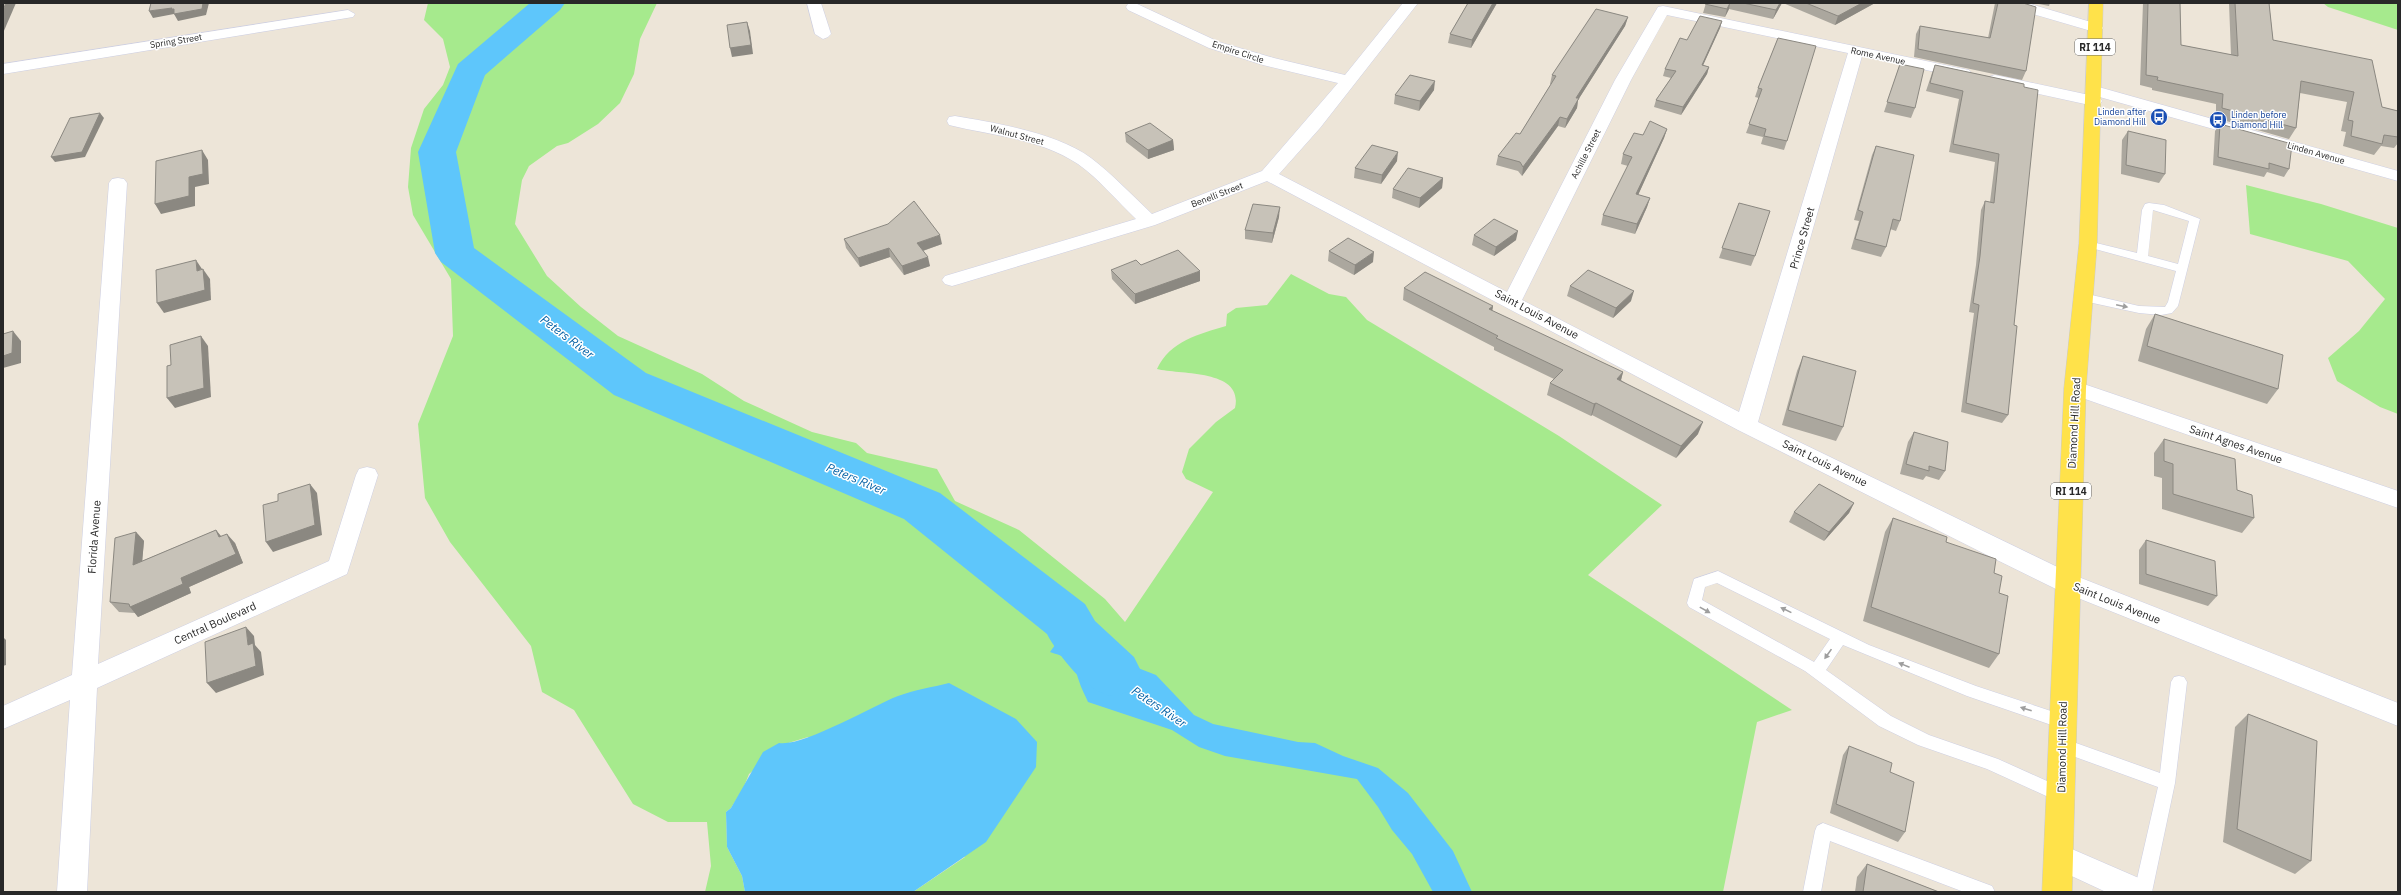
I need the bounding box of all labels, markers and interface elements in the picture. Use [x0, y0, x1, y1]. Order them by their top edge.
street label: Spring Street [149, 31, 203, 50]
street label: Empire Circle [1211, 38, 1266, 65]
road number: RI 114 [2075, 39, 2115, 55]
street label: Rome Avenue [1850, 44, 1907, 67]
place label: Linden after Diamond Hill [2094, 106, 2147, 127]
bus stop icon: Linden after Diamond Hill [2149, 107, 2169, 127]
place label: Linden before Diamond Hill [2231, 109, 2287, 130]
bus stop icon: Linden before Diamond Hill [2208, 110, 2228, 130]
street label: Walnut Street [989, 122, 1045, 147]
street label: Achille Street [1568, 127, 1603, 180]
street label: Linden Avenue [2286, 139, 2346, 166]
street label: Benelli Street [1189, 180, 1244, 209]
street label: Prince Street [1786, 205, 1818, 271]
street label: Saint Louis Avenue [1493, 286, 1581, 342]
one-way arrow [2115, 303, 2128, 309]
water label: Peters River [538, 312, 597, 362]
street label: Diamond Hill Road [2065, 377, 2083, 469]
street label: Saint Agnes Avenue [2188, 421, 2284, 467]
street label: Saint Louis Avenue [1780, 436, 1870, 490]
water label: Peters River [824, 459, 889, 498]
road number: RI 114 [2051, 483, 2091, 499]
street label: Florida Avenue [84, 500, 104, 574]
street label: Saint Louis Avenue [2071, 579, 2163, 627]
street label: Central Boulevard [172, 599, 258, 647]
one-way arrow [1700, 606, 1711, 613]
one-way arrow [1780, 607, 1792, 613]
one-way arrow [1824, 649, 1832, 659]
one-way arrow [1897, 661, 1909, 667]
water label: Peters River [1129, 683, 1190, 731]
street label: Diamond Hill Road [2054, 701, 2070, 793]
one-way arrow [2019, 706, 2031, 712]

